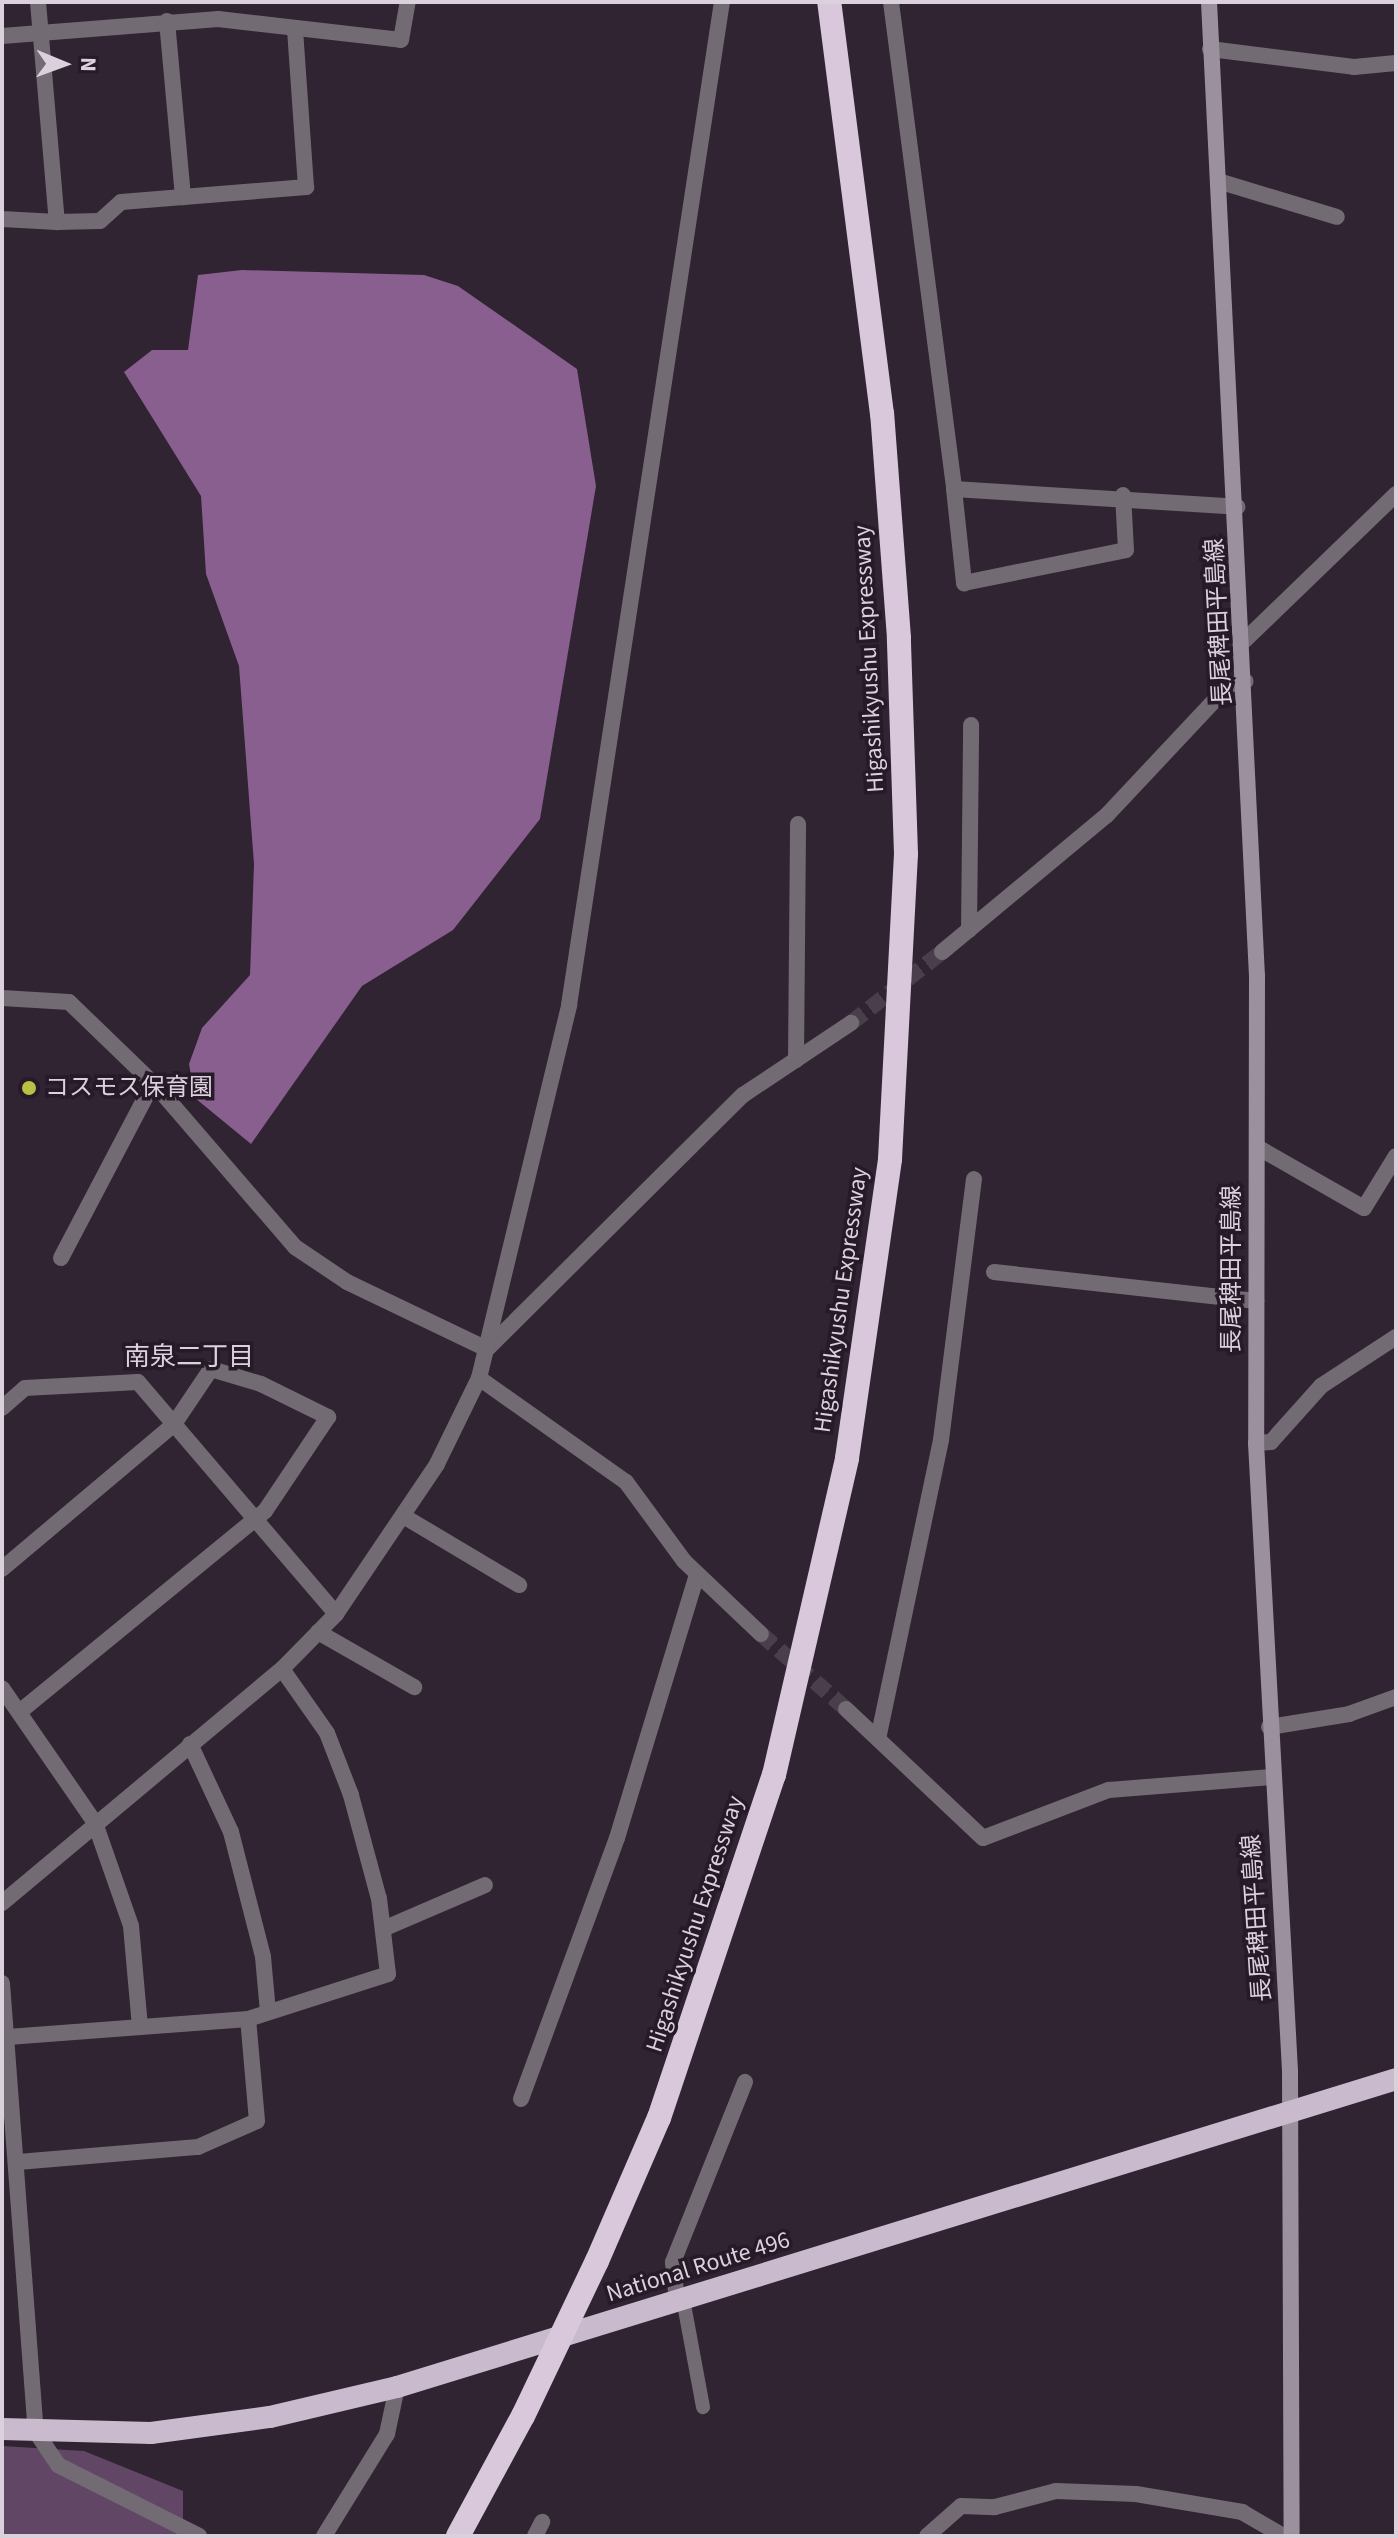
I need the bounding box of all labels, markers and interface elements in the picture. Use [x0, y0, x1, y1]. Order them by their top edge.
north arrow [24, 24, 104, 104]
text: N [72, 57, 104, 72]
street label: Higashikyushu Expressway [848, 525, 890, 793]
street label: 長尾稗田平島線 [1200, 537, 1238, 707]
place label: コスモス保育園 [45, 1074, 213, 1102]
marker: コスモス保育園 [20, 1079, 38, 1097]
street label: Higashikyushu Expressway [808, 1165, 874, 1435]
street label: 長尾稗田平島線 [1218, 1185, 1246, 1353]
district label: 南泉二丁目 [124, 1341, 254, 1373]
street label: Higashikyushu Expressway [640, 1792, 750, 2056]
street label: 長尾稗田平島線 [1237, 1833, 1277, 2003]
street label: National Route 496 [603, 2225, 793, 2309]

